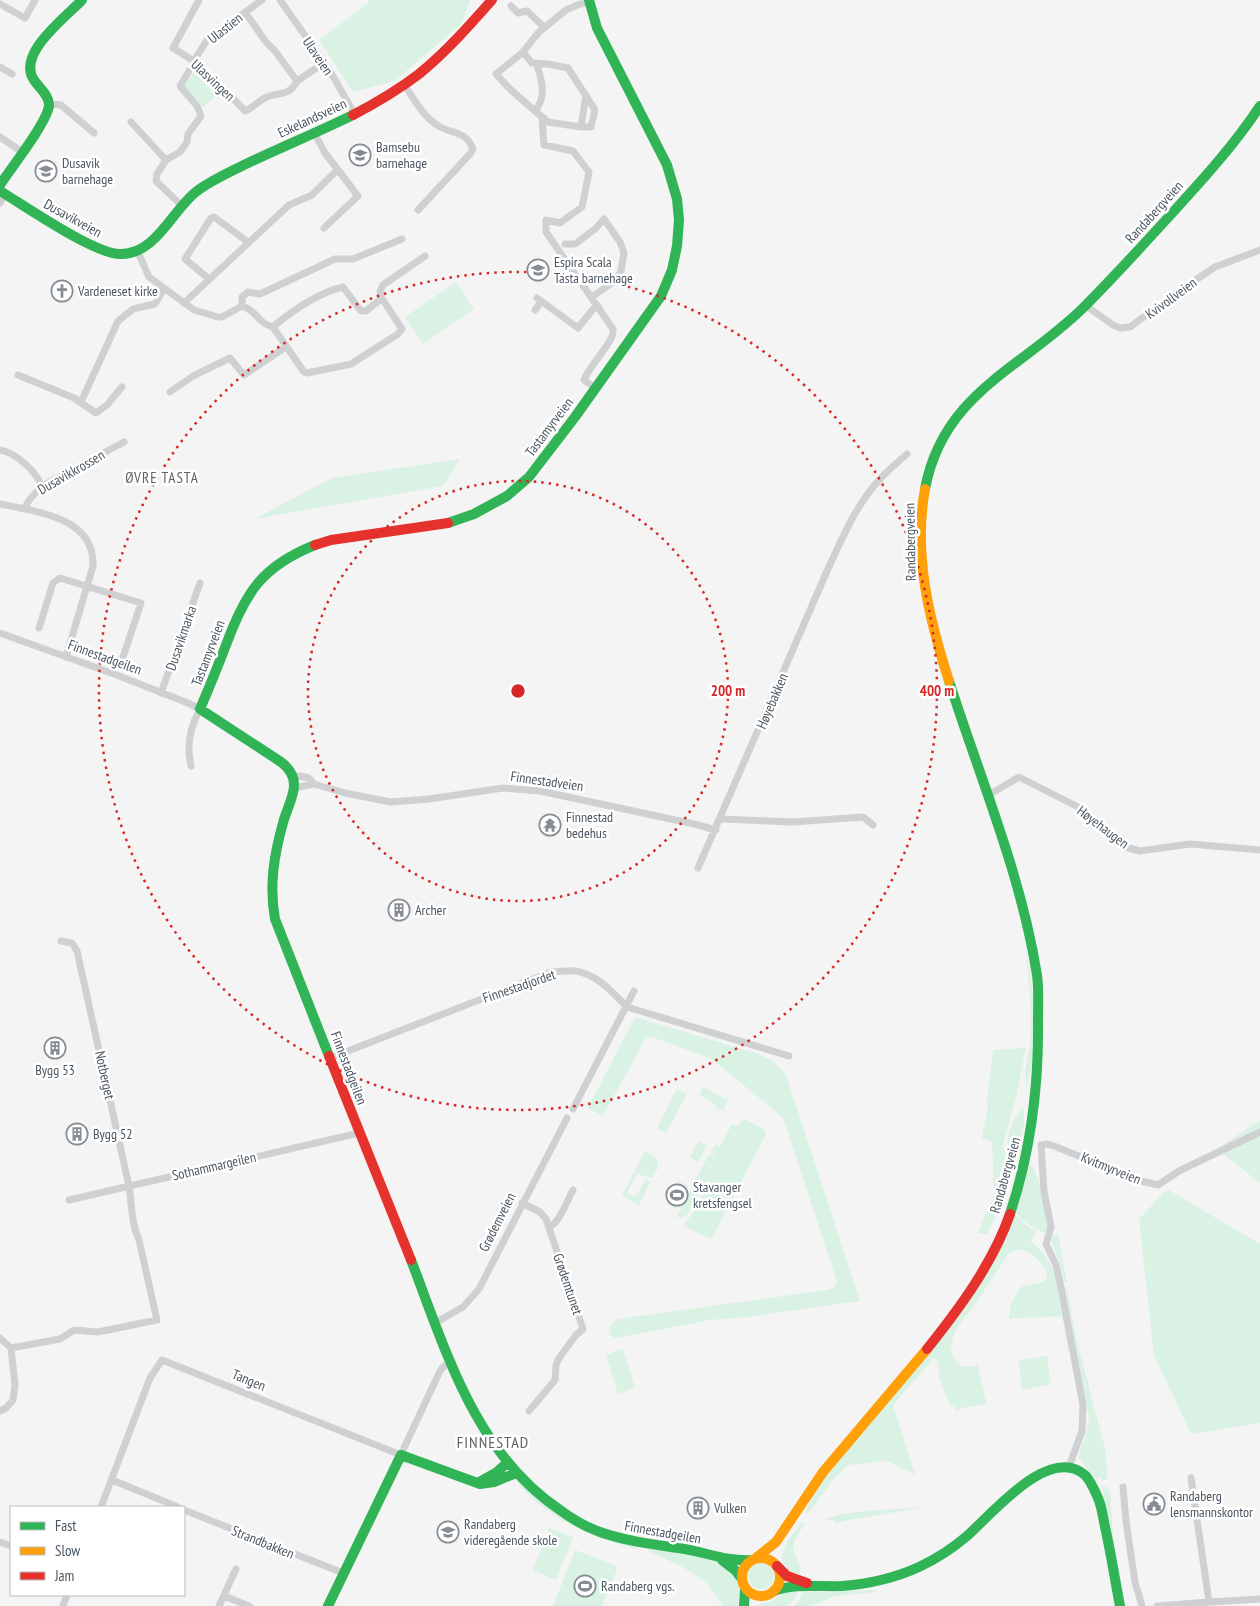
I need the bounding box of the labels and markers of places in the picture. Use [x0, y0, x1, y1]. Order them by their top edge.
place label: Bamsebu barnehage [376, 138, 427, 172]
school or university icon: Bamsebu barnehage [348, 143, 372, 167]
place label: Dusavik barnehage [62, 154, 113, 188]
school or university icon: Dusavik barnehage [34, 159, 58, 183]
place label: Espira Scala Tasta barnehage [554, 253, 633, 287]
school or university icon: Espira Scala Tasta barnehage [526, 258, 550, 282]
church icon: Vardeneset kirke [50, 279, 74, 303]
place label: Vardeneset kirke [77, 282, 158, 300]
centre of rings [509, 682, 527, 700]
place label: Finnestad bedehus [566, 808, 613, 842]
temple icon: Finnestad bedehus [538, 813, 562, 837]
building icon: Archer [387, 898, 411, 922]
place label: Archer [415, 901, 446, 919]
building icon: Bygg 53 [43, 1036, 67, 1060]
place label: Bygg 53 [35, 1061, 75, 1079]
building icon: Bygg 52 [65, 1122, 89, 1146]
place label: Bygg 52 [93, 1125, 133, 1143]
place label: Stavanger kretsfengsel [693, 1178, 753, 1212]
sports icon: Stavanger kretsfengsel [665, 1183, 689, 1207]
place label: Randaberg lensmannskontor [1170, 1487, 1253, 1521]
public building icon: Randaberg lensmannskontor [1142, 1492, 1166, 1516]
building icon: Vulken [686, 1496, 710, 1520]
place label: Vulken [713, 1499, 746, 1517]
place label: Randaberg videregående skole [464, 1515, 558, 1549]
school or university icon: Randaberg videregående skole [436, 1520, 460, 1544]
sports icon: Randaberg vgs. [573, 1574, 597, 1598]
place label: Randaberg vgs. [601, 1577, 674, 1595]

